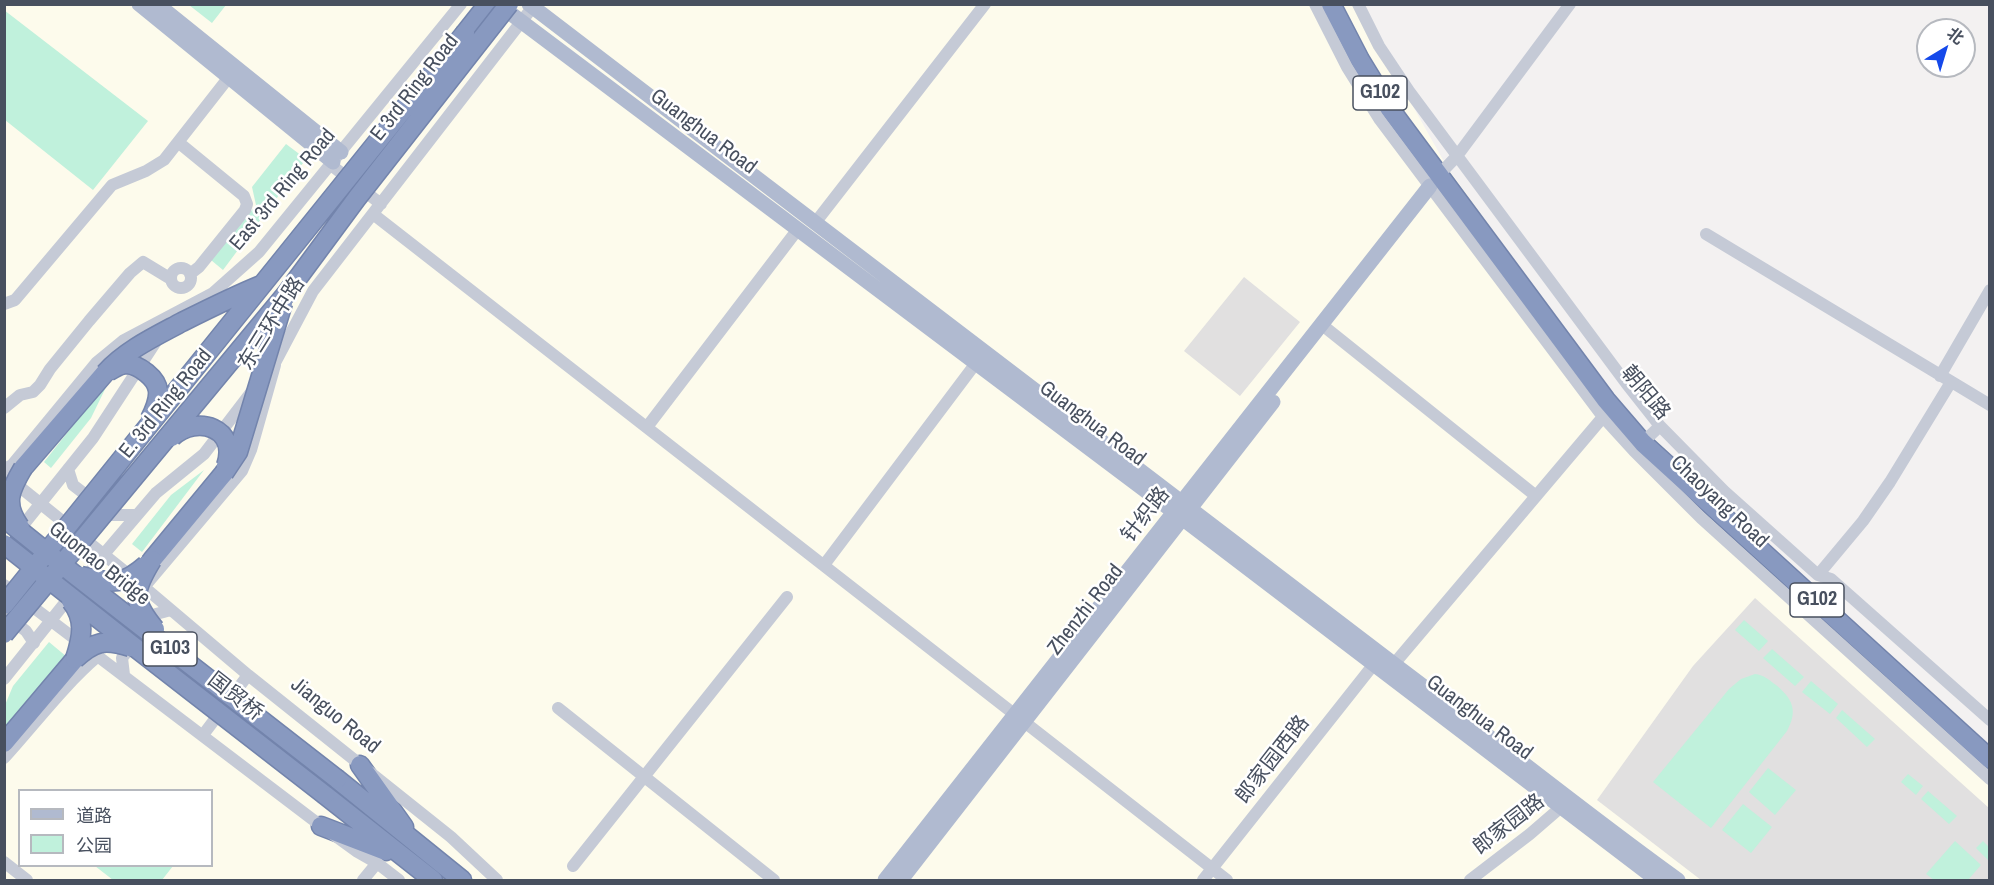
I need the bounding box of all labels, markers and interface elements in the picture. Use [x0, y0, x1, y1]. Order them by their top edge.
north arrow [1916, 18, 1976, 78]
text: 北 [1943, 22, 1969, 49]
street label: E 3rd Ring Road [366, 30, 464, 146]
road number: G102 [1353, 76, 1407, 110]
street label: Guanghua Road [645, 84, 761, 180]
street label: East 3rd Ring Road [225, 124, 341, 256]
street label: 东三环中路 [233, 273, 311, 375]
street label: E. 3rd Ring Road [114, 344, 218, 464]
street label: 朝阳路 [1615, 361, 1675, 425]
street label: Guanghua Road [1034, 376, 1150, 472]
street label: Chaoyang Road [1665, 450, 1773, 554]
street label: 针织路 [1117, 482, 1175, 548]
street label: Guomao Bridge [43, 517, 155, 611]
street label: Zhenzhi Road [1043, 560, 1129, 660]
road number: G102 [1790, 583, 1844, 617]
road number: G103 [143, 632, 197, 666]
street label: 国贸桥 [202, 668, 268, 726]
street label: Guanghua Road [1421, 670, 1537, 766]
street label: Jianguo Road [285, 672, 385, 760]
street label: 郎家园西路 [1231, 711, 1315, 809]
legend [18, 789, 213, 867]
street label: 郎家园路 [1468, 789, 1550, 861]
text: 道路 [76, 803, 112, 828]
text: 公园 [76, 833, 112, 858]

